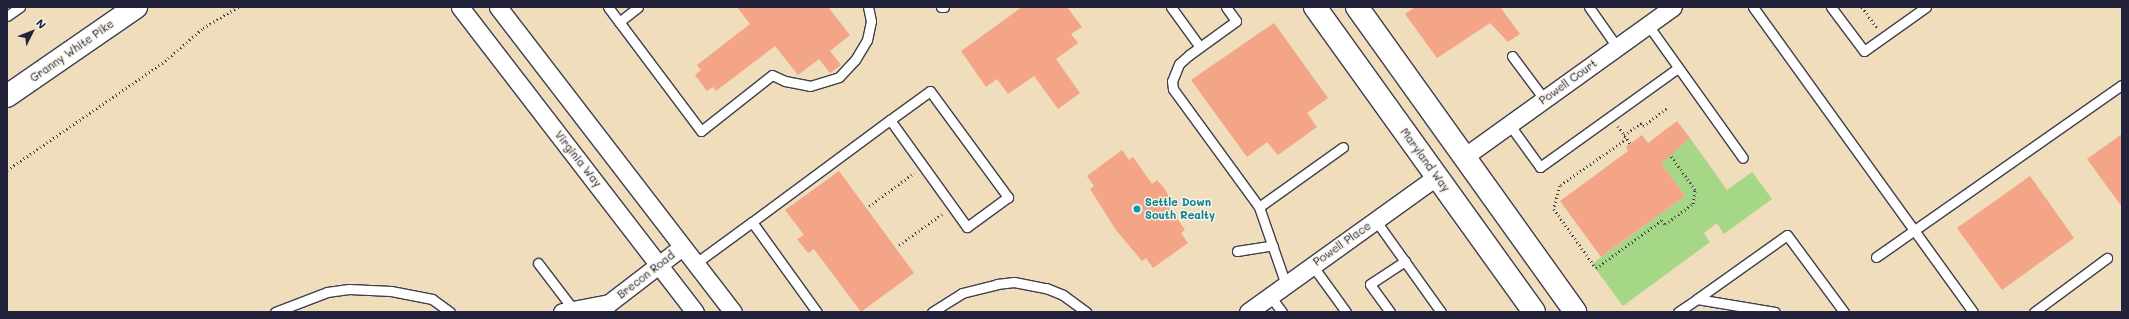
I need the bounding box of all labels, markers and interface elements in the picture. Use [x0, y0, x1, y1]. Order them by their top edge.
north arrow [12, 12, 52, 52]
text: N [33, 16, 50, 32]
street label: Granny White Pike [28, 17, 116, 85]
street label: Powell Court [1536, 57, 1600, 107]
street label: Maryland Way [1398, 126, 1452, 194]
street label: Virginia Way [552, 128, 604, 190]
place label: Settle Down South Realty [1145, 196, 1215, 222]
marker: Settle Down South Realty [1132, 204, 1142, 214]
street label: Powell Place [1311, 219, 1373, 269]
street label: Brecon Road [615, 249, 677, 301]

